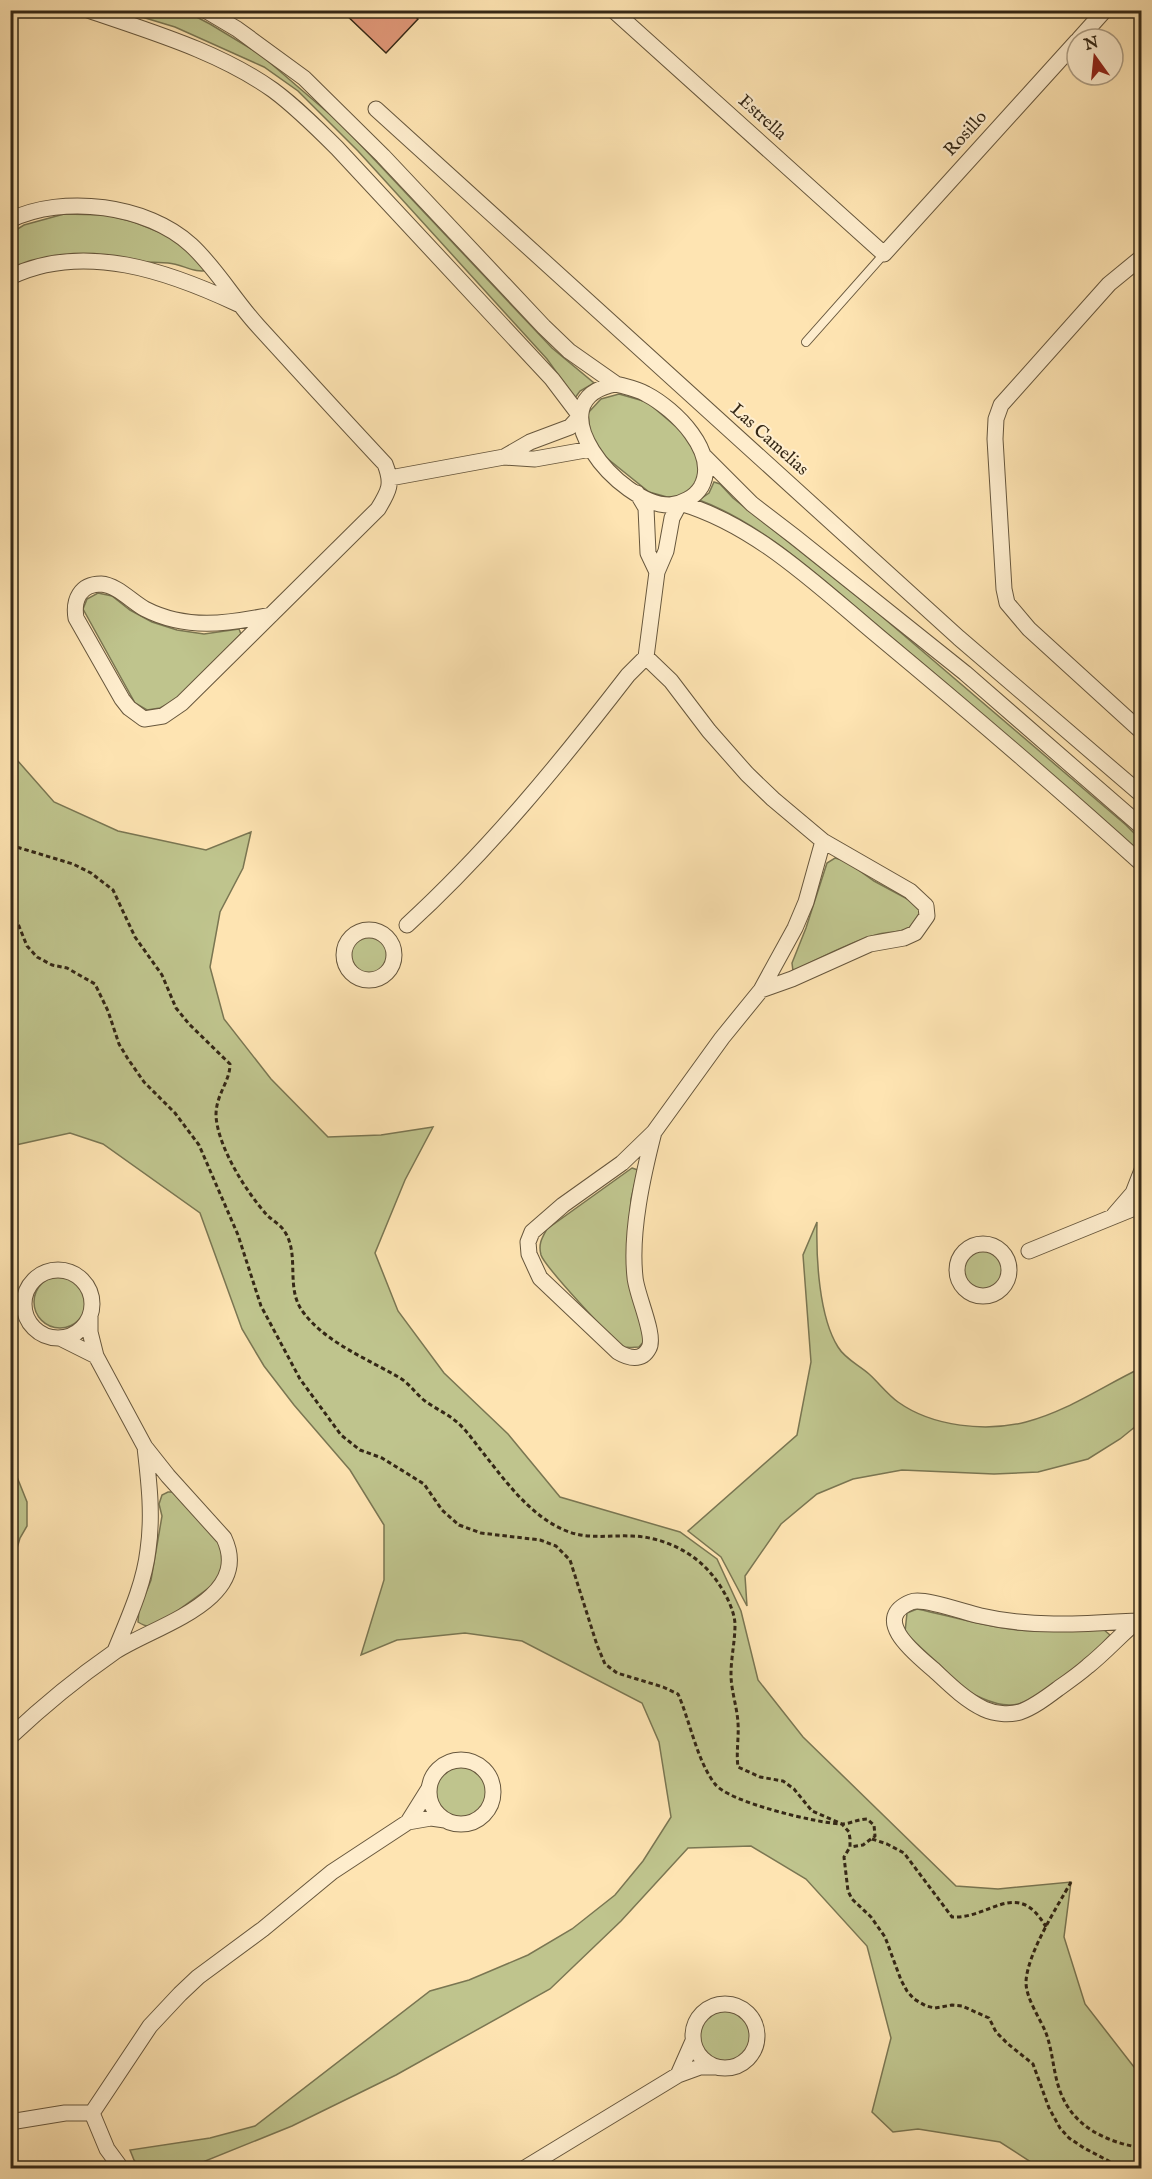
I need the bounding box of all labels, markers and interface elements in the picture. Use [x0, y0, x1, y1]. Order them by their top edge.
north arrow [1065, 27, 1125, 87]
text: N [1081, 33, 1101, 56]
street label: Estrella [733, 90, 791, 146]
street label: Rosillo [939, 106, 993, 162]
street label: Las Camelias [725, 399, 813, 481]

